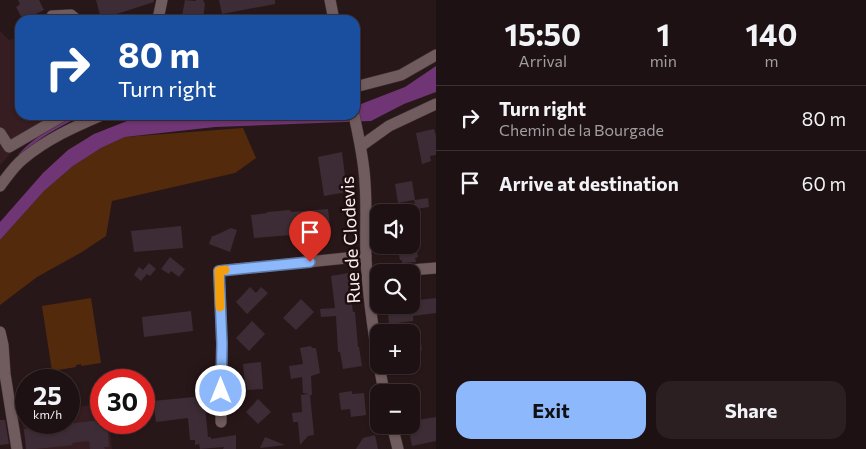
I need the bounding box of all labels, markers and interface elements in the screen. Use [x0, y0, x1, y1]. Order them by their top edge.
text: 15:50 [505, 15, 581, 52]
text: 1 [656, 15, 670, 52]
text: 140 [745, 15, 797, 52]
text: 80 m [118, 32, 200, 75]
icon: right [35, 35, 100, 100]
text: Arrival [519, 51, 567, 70]
text: min [650, 51, 677, 70]
text: m [764, 51, 778, 70]
text: Turn right [118, 75, 216, 102]
text: Turn right [499, 97, 586, 120]
icon: right [456, 104, 484, 132]
text: 80 m [802, 107, 846, 130]
text: Chemin de la Bourgade [499, 120, 664, 139]
icon: arrive [456, 169, 484, 197]
text: Arrive at destination [499, 172, 679, 195]
text: 60 m [802, 172, 846, 195]
street label: Rue de Clodevis [336, 176, 364, 304]
map controls [370, 204, 420, 434]
button: sound [370, 204, 420, 254]
pin [289, 211, 331, 262]
icon: arrive [296, 218, 324, 246]
button: search [370, 264, 420, 314]
button: + [370, 324, 420, 374]
position arrow [194, 364, 246, 416]
speed limit sign: 30 [90, 369, 155, 434]
text: 25 [33, 380, 62, 410]
button: Exit [456, 381, 646, 439]
button: Share [656, 381, 846, 439]
button: − [370, 384, 420, 434]
text: km/h [33, 407, 62, 421]

